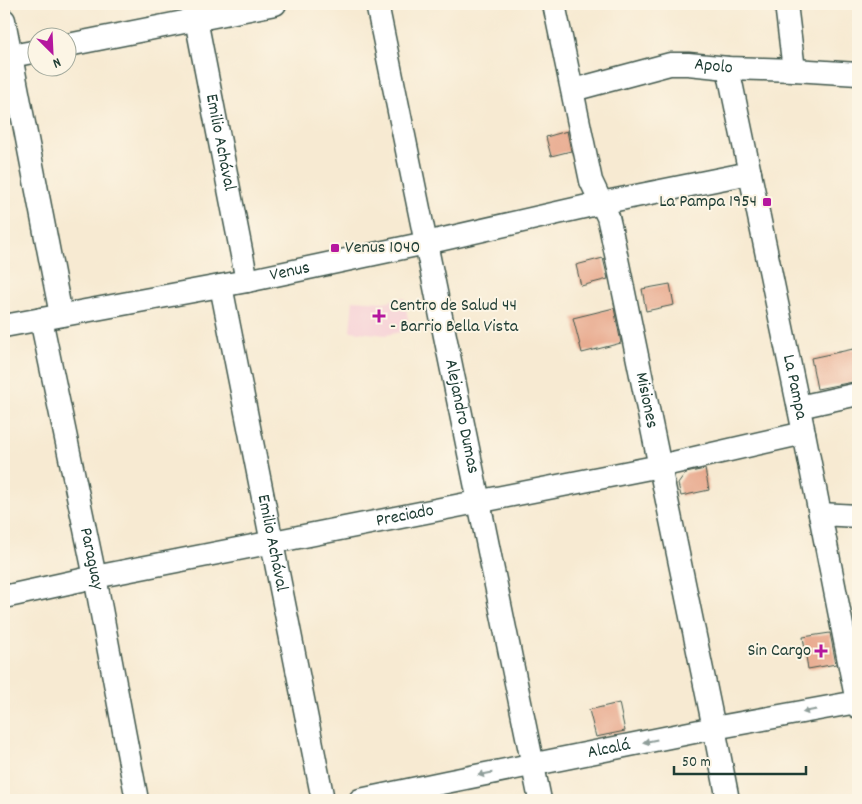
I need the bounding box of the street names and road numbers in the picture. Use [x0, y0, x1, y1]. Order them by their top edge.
street label: Apolo [693, 52, 733, 81]
street label: Emilio Achával [198, 92, 242, 194]
street label: Venus [268, 255, 312, 288]
street label: La Pampa [776, 352, 814, 422]
street label: Alejandro Dumas [438, 357, 485, 476]
street label: Misiones [628, 370, 664, 431]
street label: Emilio Achával [250, 492, 294, 594]
street label: Preciado [374, 498, 436, 534]
street label: Paraguay [72, 525, 110, 593]
street label: Alcalá [585, 733, 632, 766]

